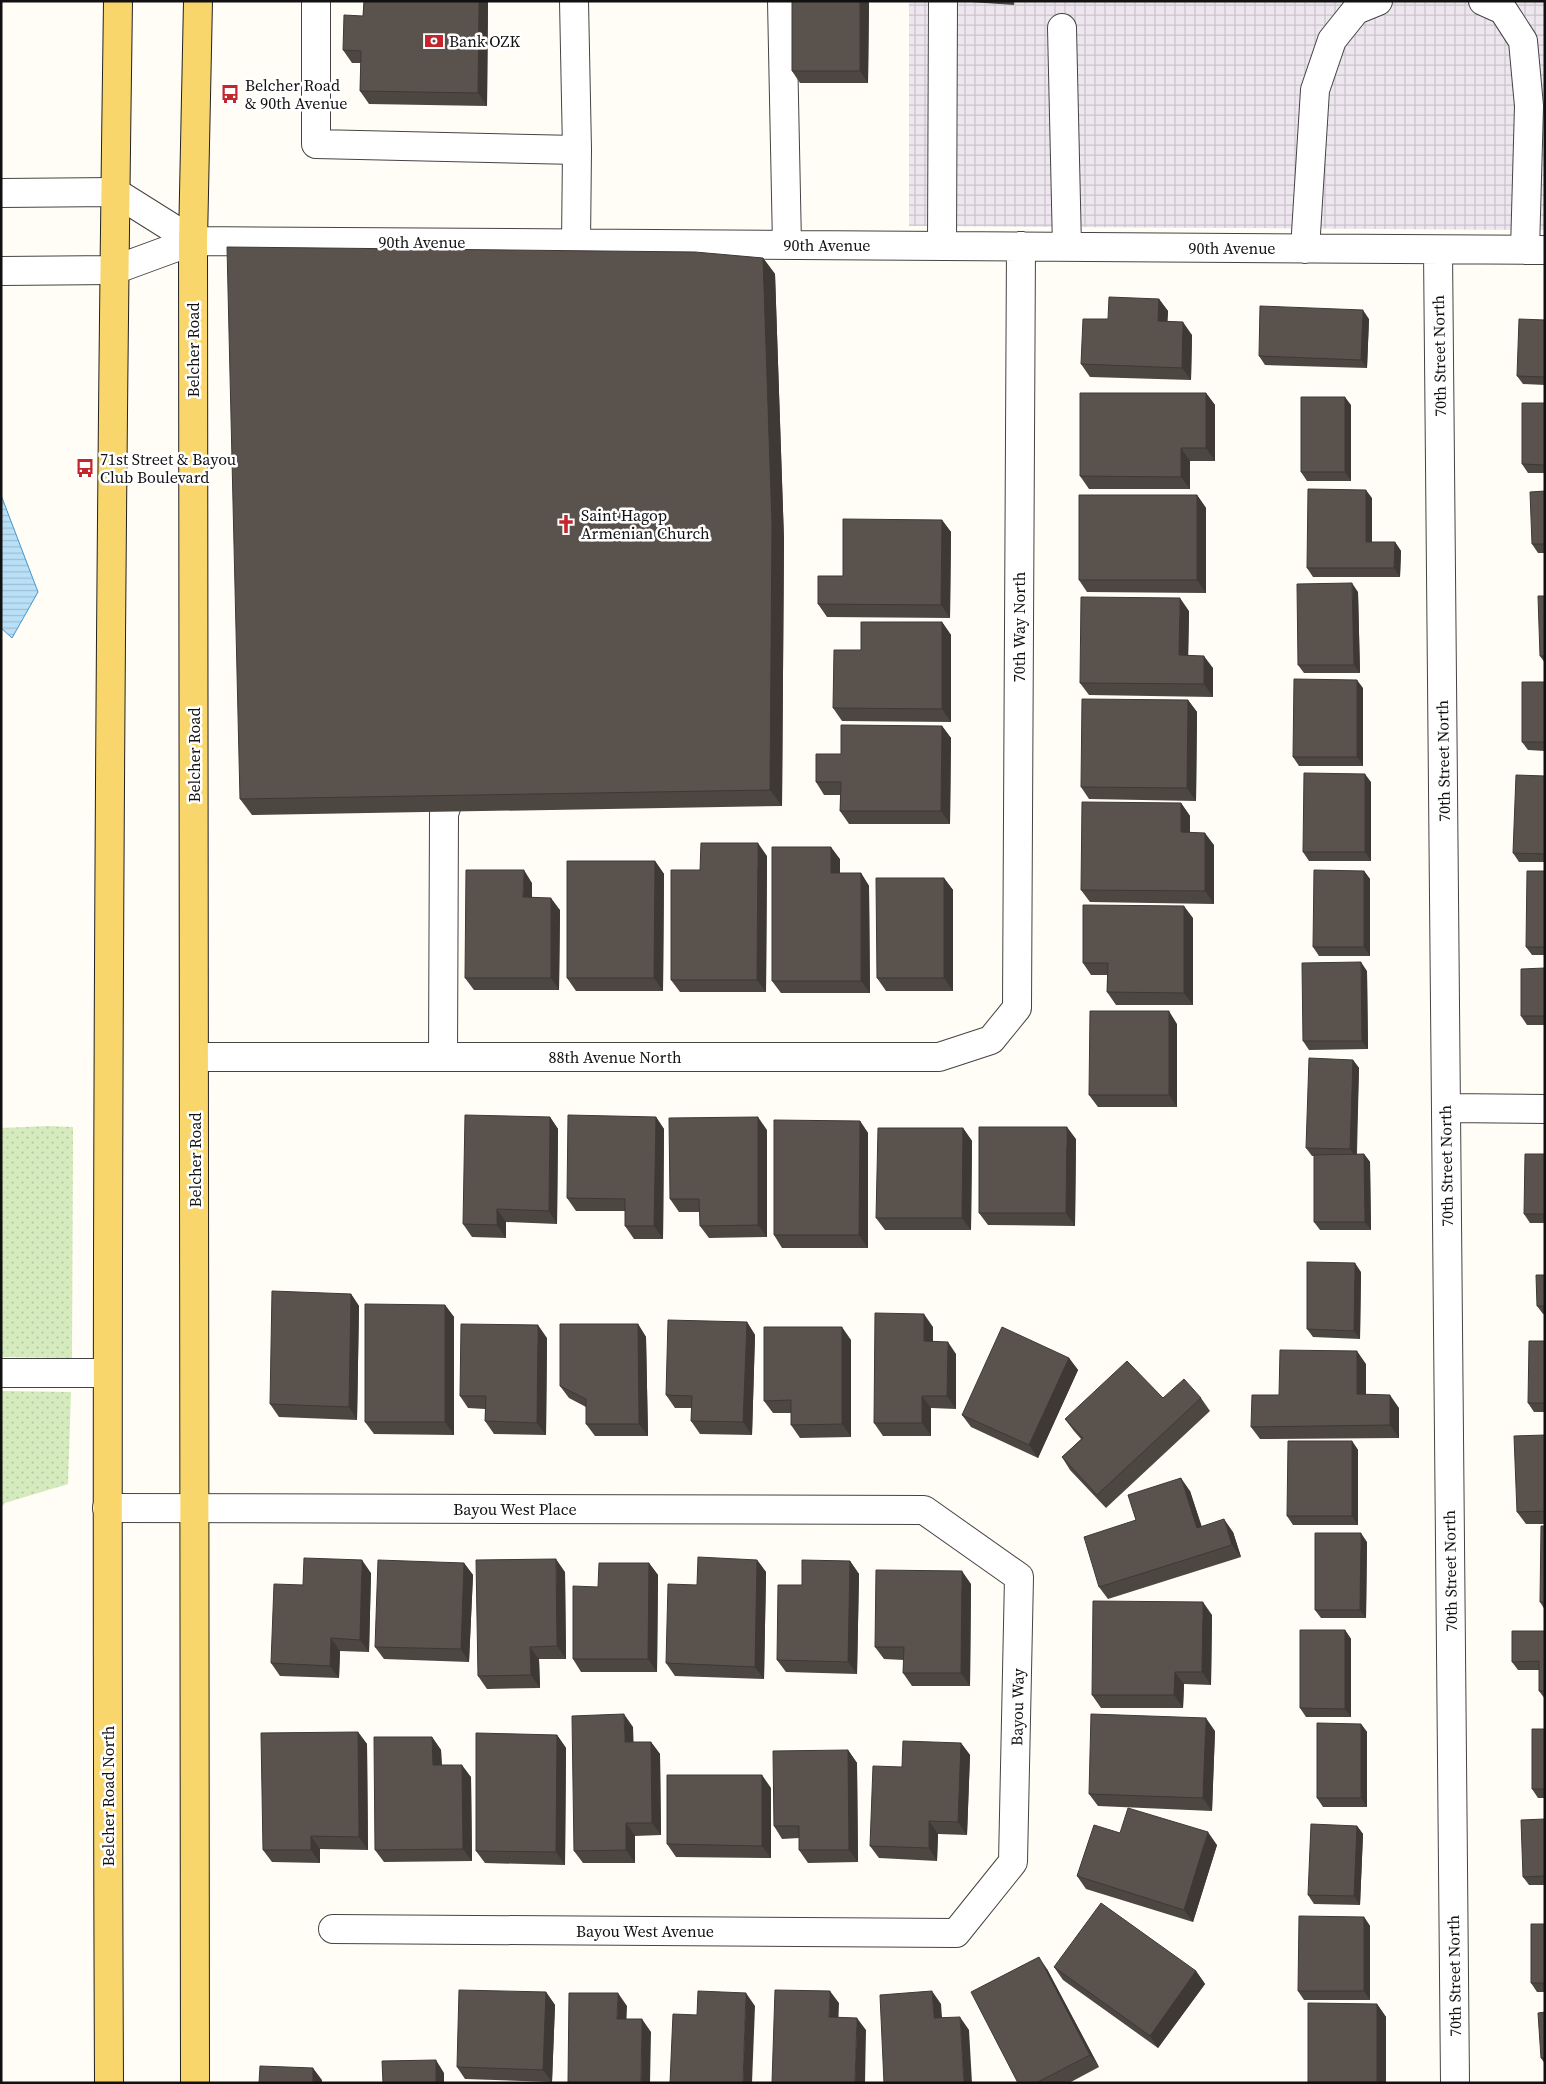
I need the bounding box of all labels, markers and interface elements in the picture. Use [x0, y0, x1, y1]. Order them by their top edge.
bank icon: Bank OZK [423, 30, 445, 52]
place label: Bank OZK [449, 30, 520, 52]
place label: Belcher Road & 90th Avenue [245, 74, 347, 114]
bus stop icon: Belcher Road & 90th Avenue [219, 83, 241, 105]
street label: 90th Avenue [378, 231, 466, 253]
street label: 90th Avenue [783, 234, 871, 256]
street label: 90th Avenue [1188, 237, 1276, 259]
street label: 70th Street North [1427, 294, 1451, 417]
street label: Belcher Road [182, 303, 204, 398]
place label: 71st Street & Bayou Club Boulevard [100, 448, 236, 488]
bus stop icon: 71st Street & Bayou Club Boulevard [74, 457, 96, 479]
place label: Saint Hagop Armenian Church [581, 504, 710, 544]
church icon: Saint Hagop Armenian Church [555, 513, 577, 535]
street label: 70th Way North [1008, 571, 1030, 682]
street label: 70th Street North [1431, 699, 1455, 822]
street label: Belcher Road [183, 708, 205, 803]
street label: 88th Avenue North [548, 1046, 682, 1068]
street label: 70th Street North [1434, 1104, 1458, 1227]
street label: Belcher Road [184, 1113, 206, 1208]
street label: Bayou West Place [453, 1498, 577, 1520]
street label: 70th Street North [1438, 1509, 1462, 1632]
street label: Bayou Way [1005, 1667, 1029, 1746]
street label: Belcher Road North [97, 1725, 119, 1866]
street label: 70th Street North [1442, 1914, 1466, 2037]
street label: Bayou West Avenue [576, 1920, 714, 1942]

